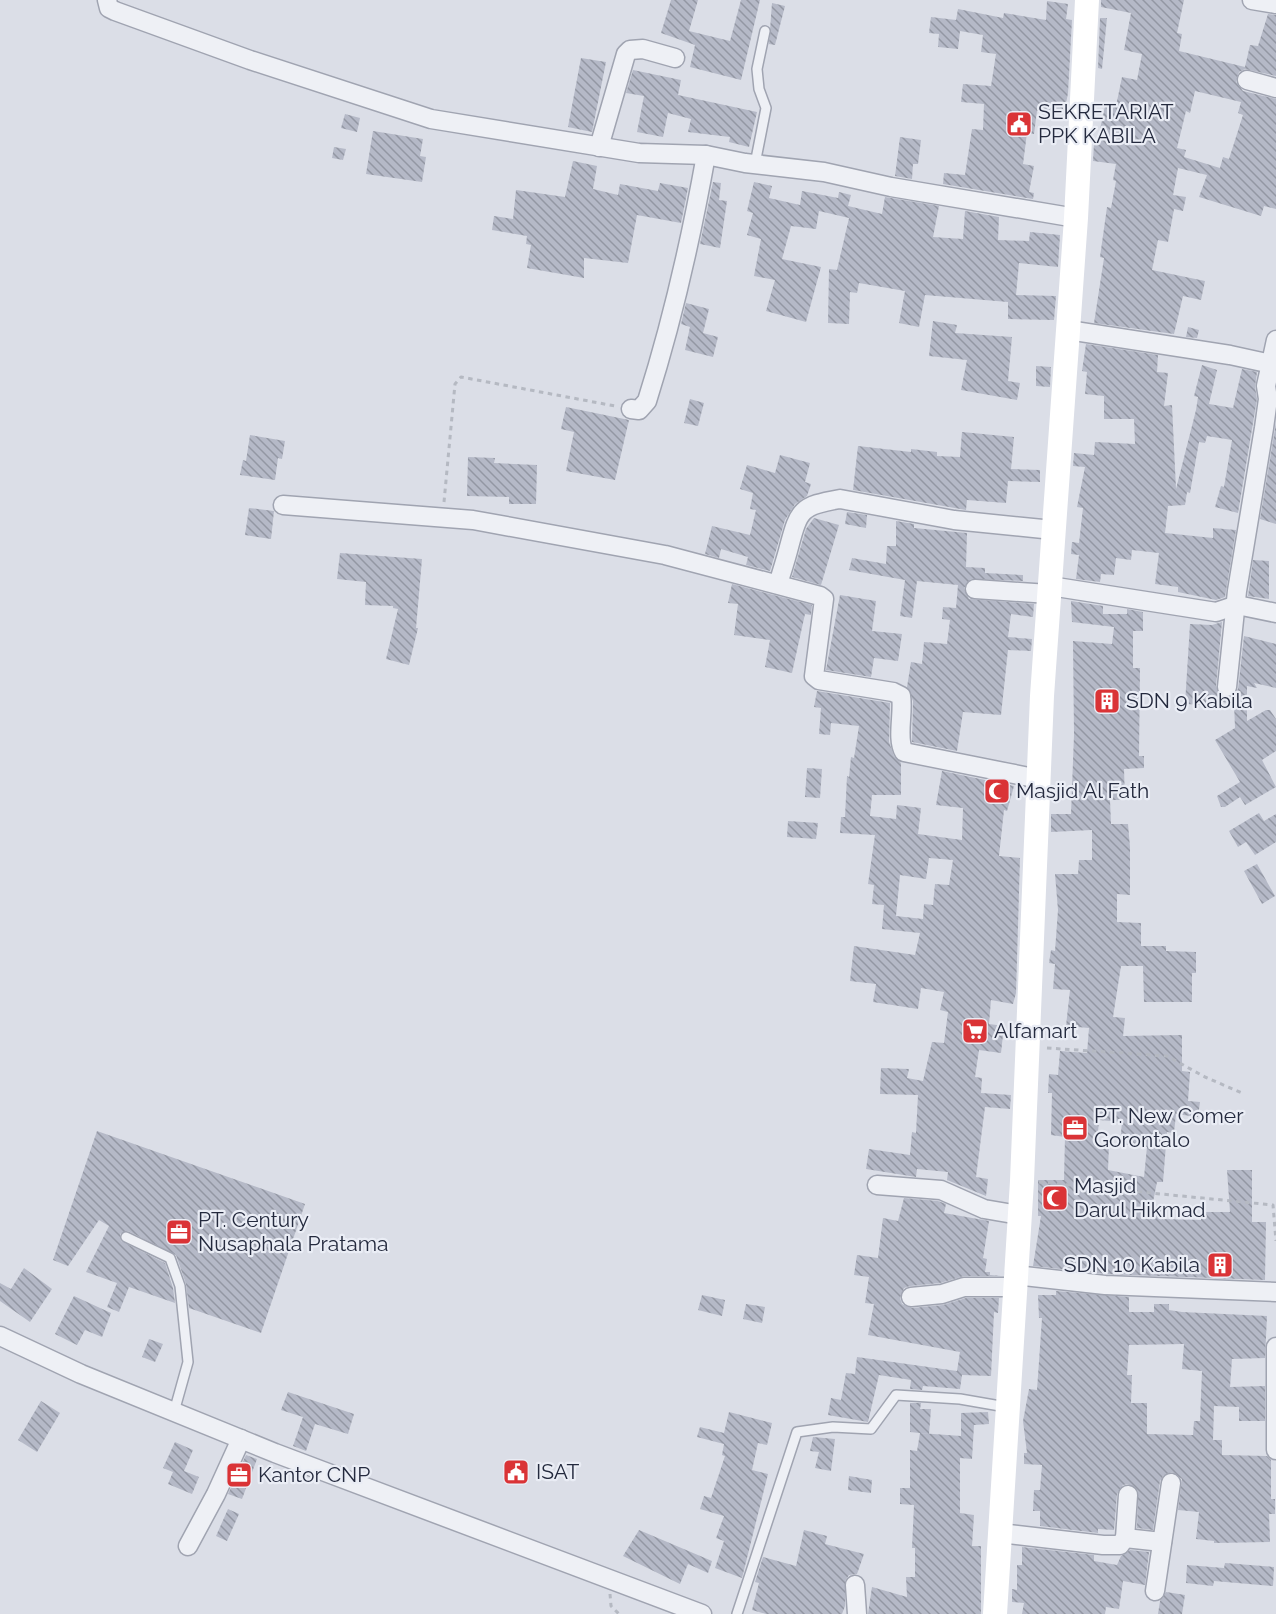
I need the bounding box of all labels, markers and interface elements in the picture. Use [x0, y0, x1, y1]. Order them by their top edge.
place label: SEKRETARIAT PPK KABILA [1038, 99, 1174, 148]
public building icon: SEKRETARIAT PPK KABILA [1004, 109, 1034, 139]
building icon: SDN 9 Kabila [1092, 686, 1122, 716]
place label: SDN 9 Kabila [1126, 688, 1253, 713]
mosque icon: Masjid Al Fath [982, 776, 1012, 806]
place label: Masjid Al Fath [1016, 778, 1149, 803]
supermarket icon: Alfamart [960, 1016, 990, 1046]
place label: Alfamart [994, 1018, 1077, 1043]
place label: PT. New Comer Gorontalo [1094, 1103, 1244, 1152]
office icon: PT. New Comer Gorontalo [1060, 1113, 1090, 1143]
place label: Masjid Darul Hikmad [1074, 1173, 1206, 1222]
mosque icon: Masjid Darul Hikmad [1040, 1183, 1070, 1213]
place label: PT. Century Nusaphala Pratama [198, 1207, 388, 1256]
office icon: PT. Century Nusaphala Pratama [164, 1217, 194, 1247]
building icon: SDN 10 Kabila [1205, 1250, 1235, 1280]
place label: SDN 10 Kabila [1064, 1252, 1200, 1277]
public building icon: ISAT [501, 1457, 531, 1487]
place label: ISAT [536, 1459, 579, 1484]
office icon: Kantor CNP [224, 1460, 254, 1490]
place label: Kantor CNP [258, 1462, 370, 1487]

